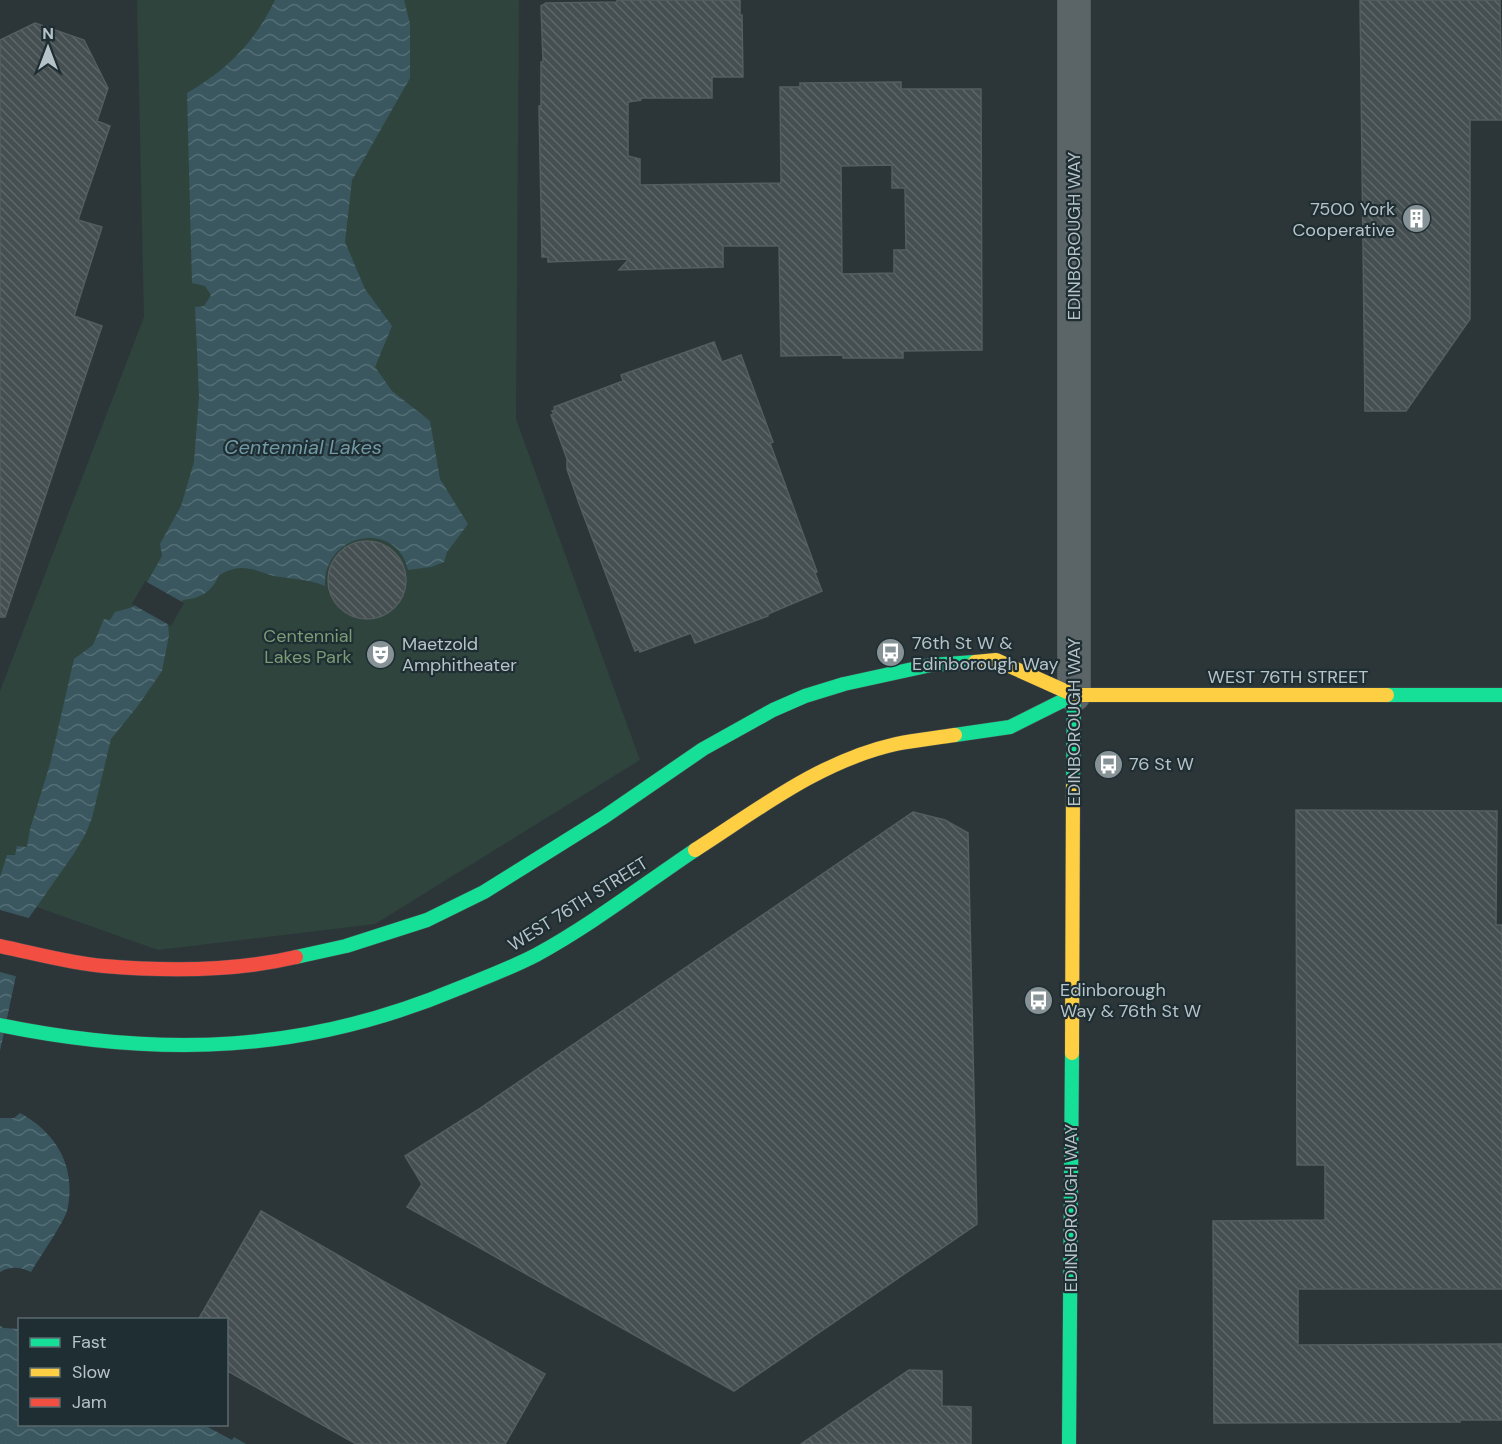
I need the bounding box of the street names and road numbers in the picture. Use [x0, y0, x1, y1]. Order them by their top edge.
street label: EDINBOROUGH WAY [1062, 151, 1086, 320]
street label: EDINBOROUGH WAY [1062, 637, 1086, 806]
street label: WEST 76TH STREET [1208, 665, 1368, 689]
street label: WEST 76TH STREET [503, 851, 653, 957]
street label: EDINBOROUGH WAY [1059, 1123, 1083, 1292]

